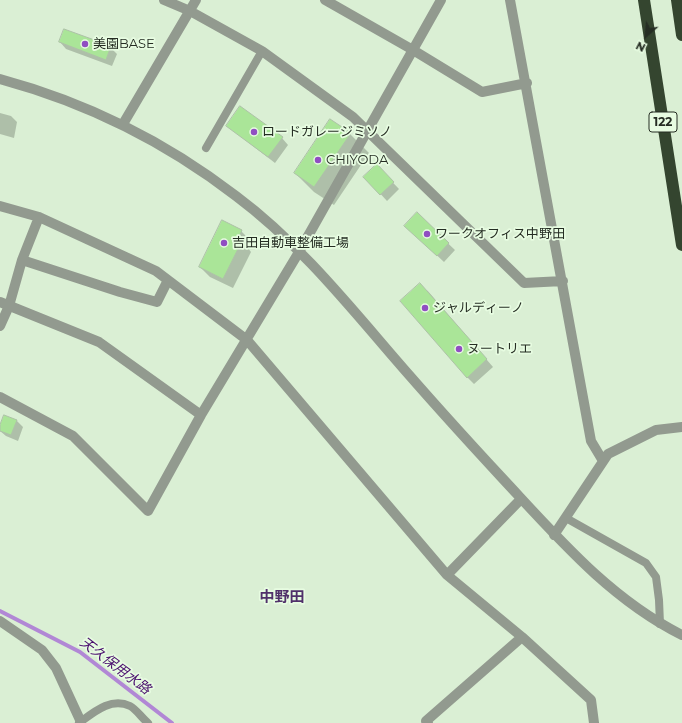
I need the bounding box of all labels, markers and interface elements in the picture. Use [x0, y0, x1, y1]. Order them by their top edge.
north arrow [626, 16, 666, 56]
place label: 美園BASE [93, 36, 155, 52]
text: N [633, 38, 648, 55]
marker: 美園BASE [80, 39, 90, 49]
road number: 122 [649, 112, 677, 132]
place label: ロードガレージミソノ [262, 124, 392, 140]
marker: ロードガレージミソノ [249, 127, 259, 137]
place label: CHIYODA [326, 152, 388, 168]
marker: CHIYODA [313, 155, 323, 165]
place label: ワークオフィス中野田 [435, 226, 565, 242]
marker: ワークオフィス中野田 [422, 229, 432, 239]
place label: 吉田自動車整備工場 [232, 235, 349, 251]
marker: 吉田自動車整備工場 [219, 238, 229, 248]
place label: ジャルディーノ [433, 300, 524, 316]
marker: ジャルディーノ [420, 303, 430, 313]
place label: ヌートリエ [467, 341, 532, 357]
marker: ヌートリエ [454, 344, 464, 354]
district label: 中野田 [260, 589, 304, 607]
water label: 天久保用水路 [76, 634, 154, 698]

